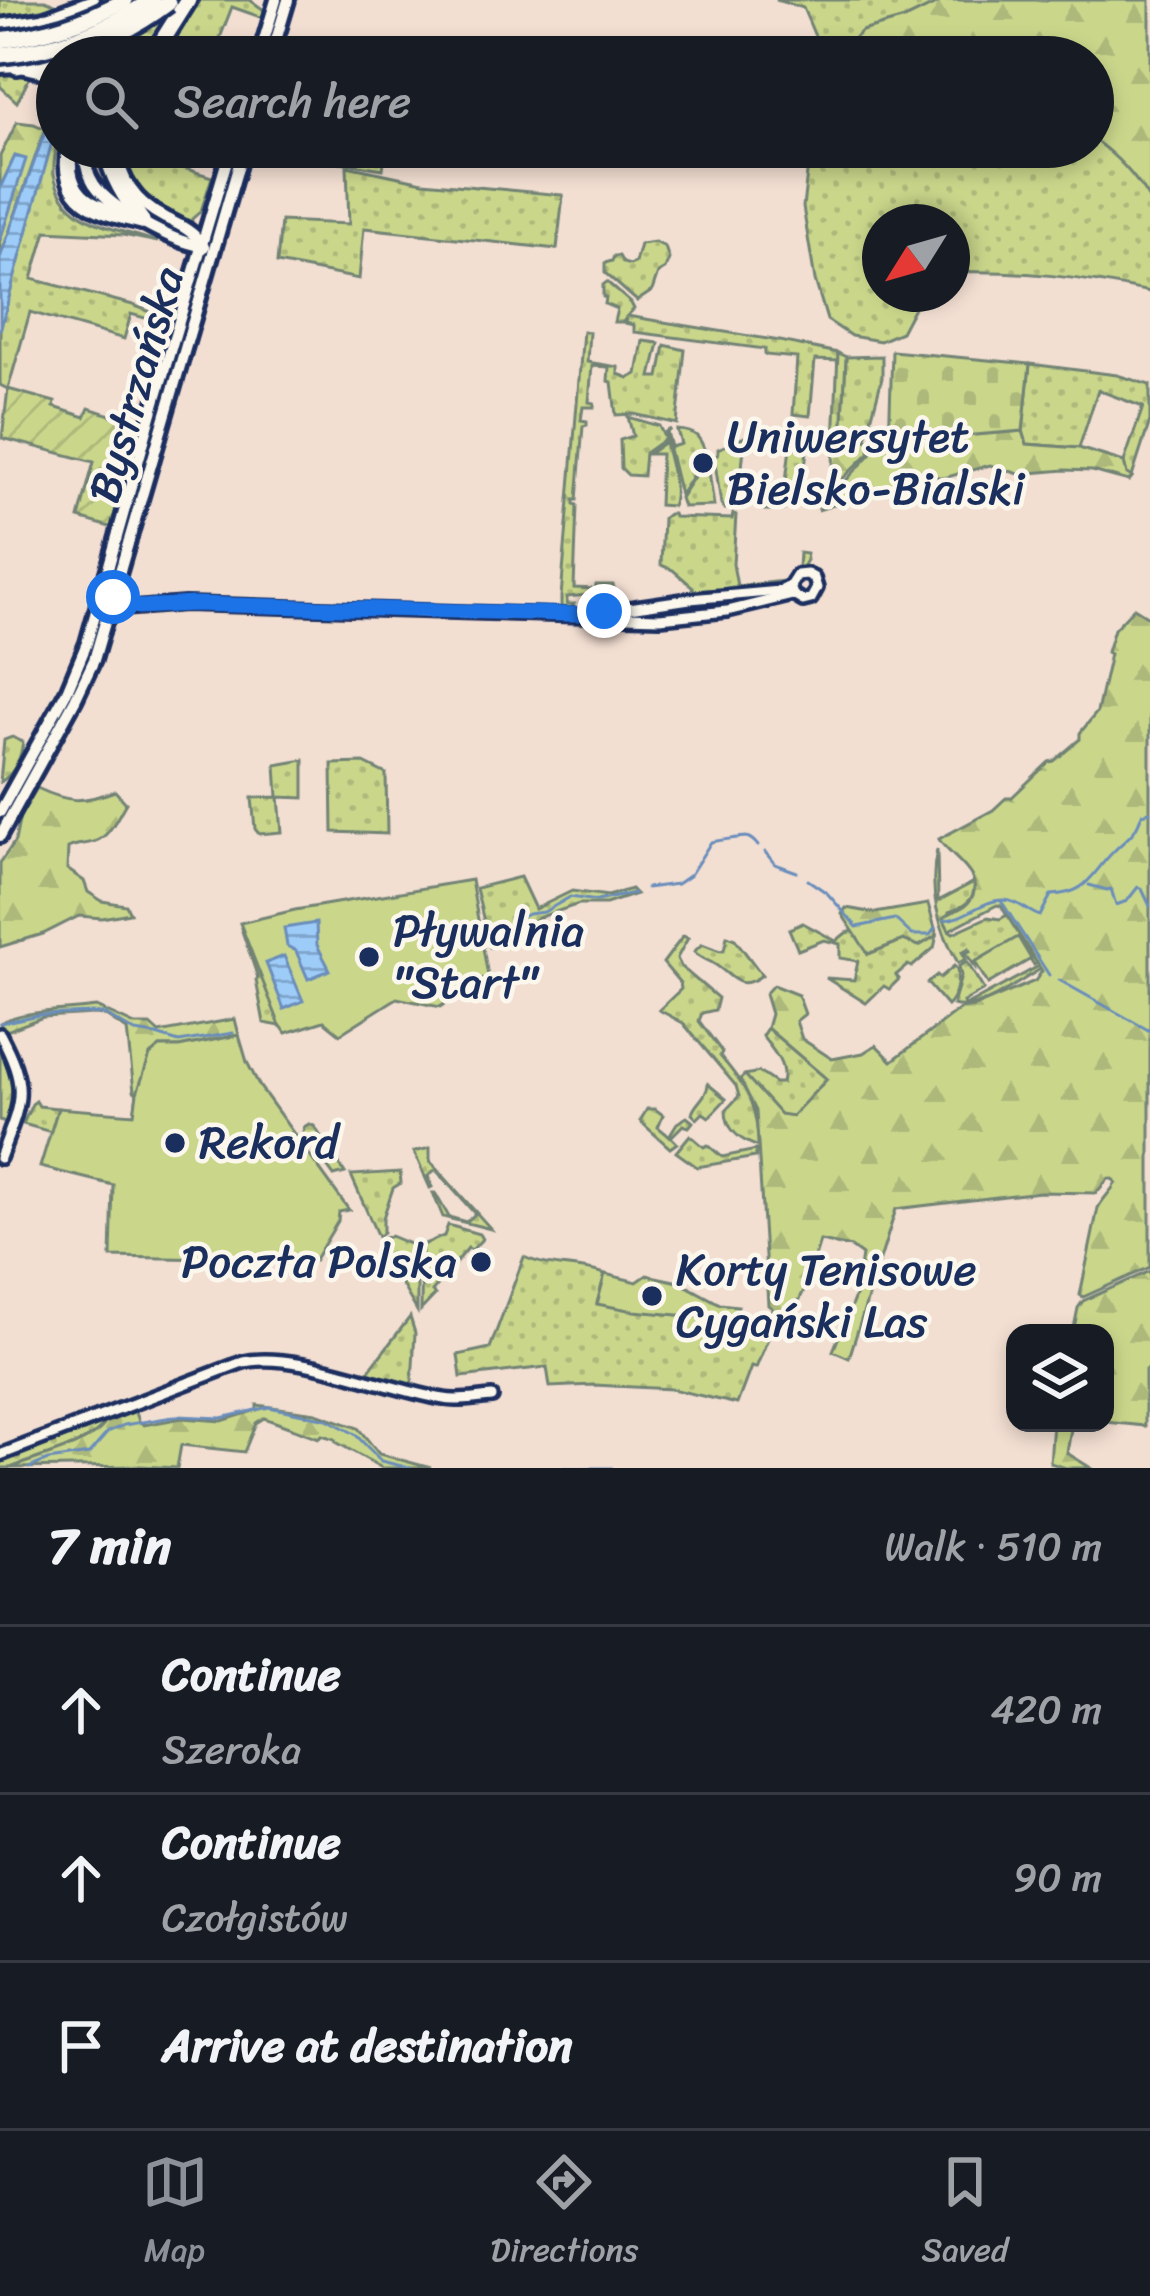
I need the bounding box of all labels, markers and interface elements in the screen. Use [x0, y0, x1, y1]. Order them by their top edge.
search box [36, 36, 1114, 168]
text: Search here [174, 62, 411, 142]
icon: search [78, 69, 144, 135]
north arrow [862, 204, 970, 312]
street label: Bystrzańska [64, 257, 208, 512]
place label: Uniwersytet Bielsko-Bialski [727, 397, 1026, 529]
marker: Uniwersytet Bielsko-Bialski [690, 450, 716, 476]
route start [86, 570, 140, 624]
route end [577, 584, 631, 638]
place label: Pływalnia "Start" [393, 891, 584, 1023]
marker: Pływalnia "Start" [356, 944, 382, 970]
place label: Rekord [199, 1103, 342, 1183]
marker: Rekord [162, 1130, 188, 1156]
place label: Poczta Polska [181, 1222, 457, 1302]
place label: Korty Tenisowe Cygański Las [676, 1230, 977, 1362]
marker: Poczta Polska [468, 1249, 494, 1275]
marker: Korty Tenisowe Cygański Las [639, 1283, 665, 1309]
map controls [1006, 1324, 1114, 1432]
button: layers [1006, 1324, 1114, 1432]
text: 7 min [48, 1501, 171, 1591]
text: Walk · 510 m [884, 1512, 1102, 1581]
text: Continue [162, 1635, 341, 1715]
text: 420 m [990, 1675, 1102, 1744]
icon: ahead [48, 1677, 114, 1743]
text: Szeroka [162, 1715, 301, 1784]
text: Continue [162, 1803, 341, 1883]
text: 90 m [1013, 1843, 1102, 1912]
icon: ahead [48, 1845, 114, 1911]
text: Czołgistów [162, 1883, 348, 1952]
text: Arrive at destination [162, 2006, 572, 2086]
icon: arrive [48, 2013, 114, 2079]
tab: Map [142, 2149, 208, 2279]
tab: Directions [491, 2149, 638, 2279]
tab: Saved [921, 2149, 1008, 2279]

